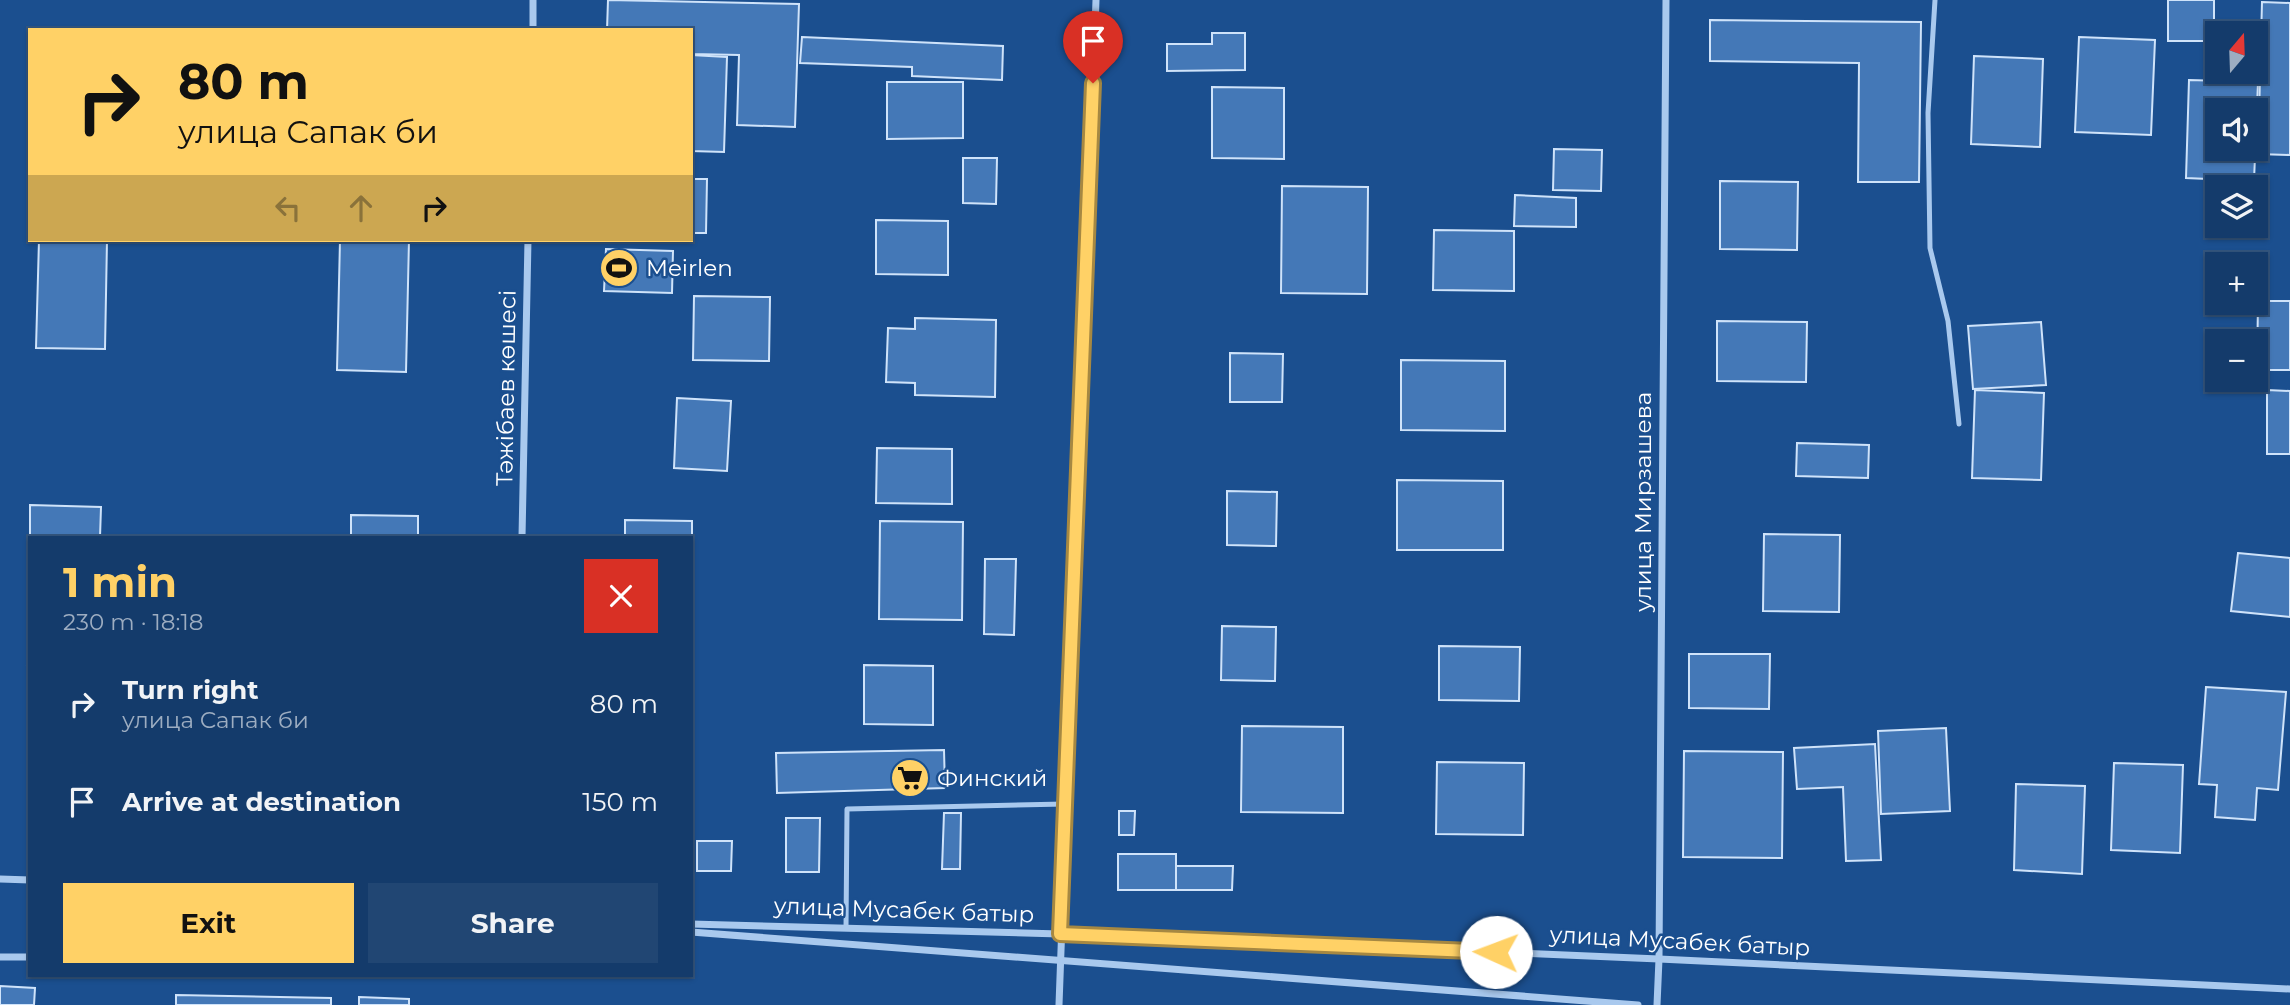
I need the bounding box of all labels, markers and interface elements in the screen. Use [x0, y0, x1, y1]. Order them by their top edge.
pin [1063, 11, 1123, 83]
north arrow [2205, 21, 2268, 84]
map controls [2205, 21, 2268, 392]
icon: arrive [1074, 22, 1112, 60]
text: 80 m [178, 52, 309, 111]
icon: right [63, 56, 154, 147]
button: sound [2205, 98, 2268, 161]
text: улица Сапак би [178, 112, 438, 151]
button: layers [2205, 175, 2268, 238]
icon: left [269, 189, 307, 227]
icon: ahead [342, 189, 380, 227]
icon: right [415, 189, 453, 227]
sports icon: Meirlen [598, 247, 640, 289]
button: + [2205, 252, 2268, 315]
place label: Meirlen [646, 254, 733, 282]
street label: Тәжібаев көшесі [490, 290, 522, 486]
button: − [2205, 329, 2268, 392]
street label: улица Мирзашева [1629, 392, 1657, 613]
text: 1 min [63, 556, 177, 608]
button: close [584, 559, 658, 633]
text: 230 m · 18:18 [63, 608, 203, 636]
text: Turn right [122, 674, 258, 706]
icon: right [63, 685, 101, 723]
text: 80 m [590, 688, 658, 720]
text: улица Сапак би [122, 706, 309, 734]
supermarket icon: Финский [889, 757, 931, 799]
place label: Финский [937, 764, 1047, 792]
icon: arrive [63, 783, 101, 821]
text: Arrive at destination [122, 786, 401, 818]
text: 150 m [582, 786, 658, 818]
button: Exit [63, 883, 354, 963]
button: Share [368, 883, 658, 963]
street label: улица Мусабек батыр [772, 891, 1035, 929]
position arrow [1459, 915, 1533, 989]
street label: улица Мусабек батыр [1548, 920, 1811, 962]

